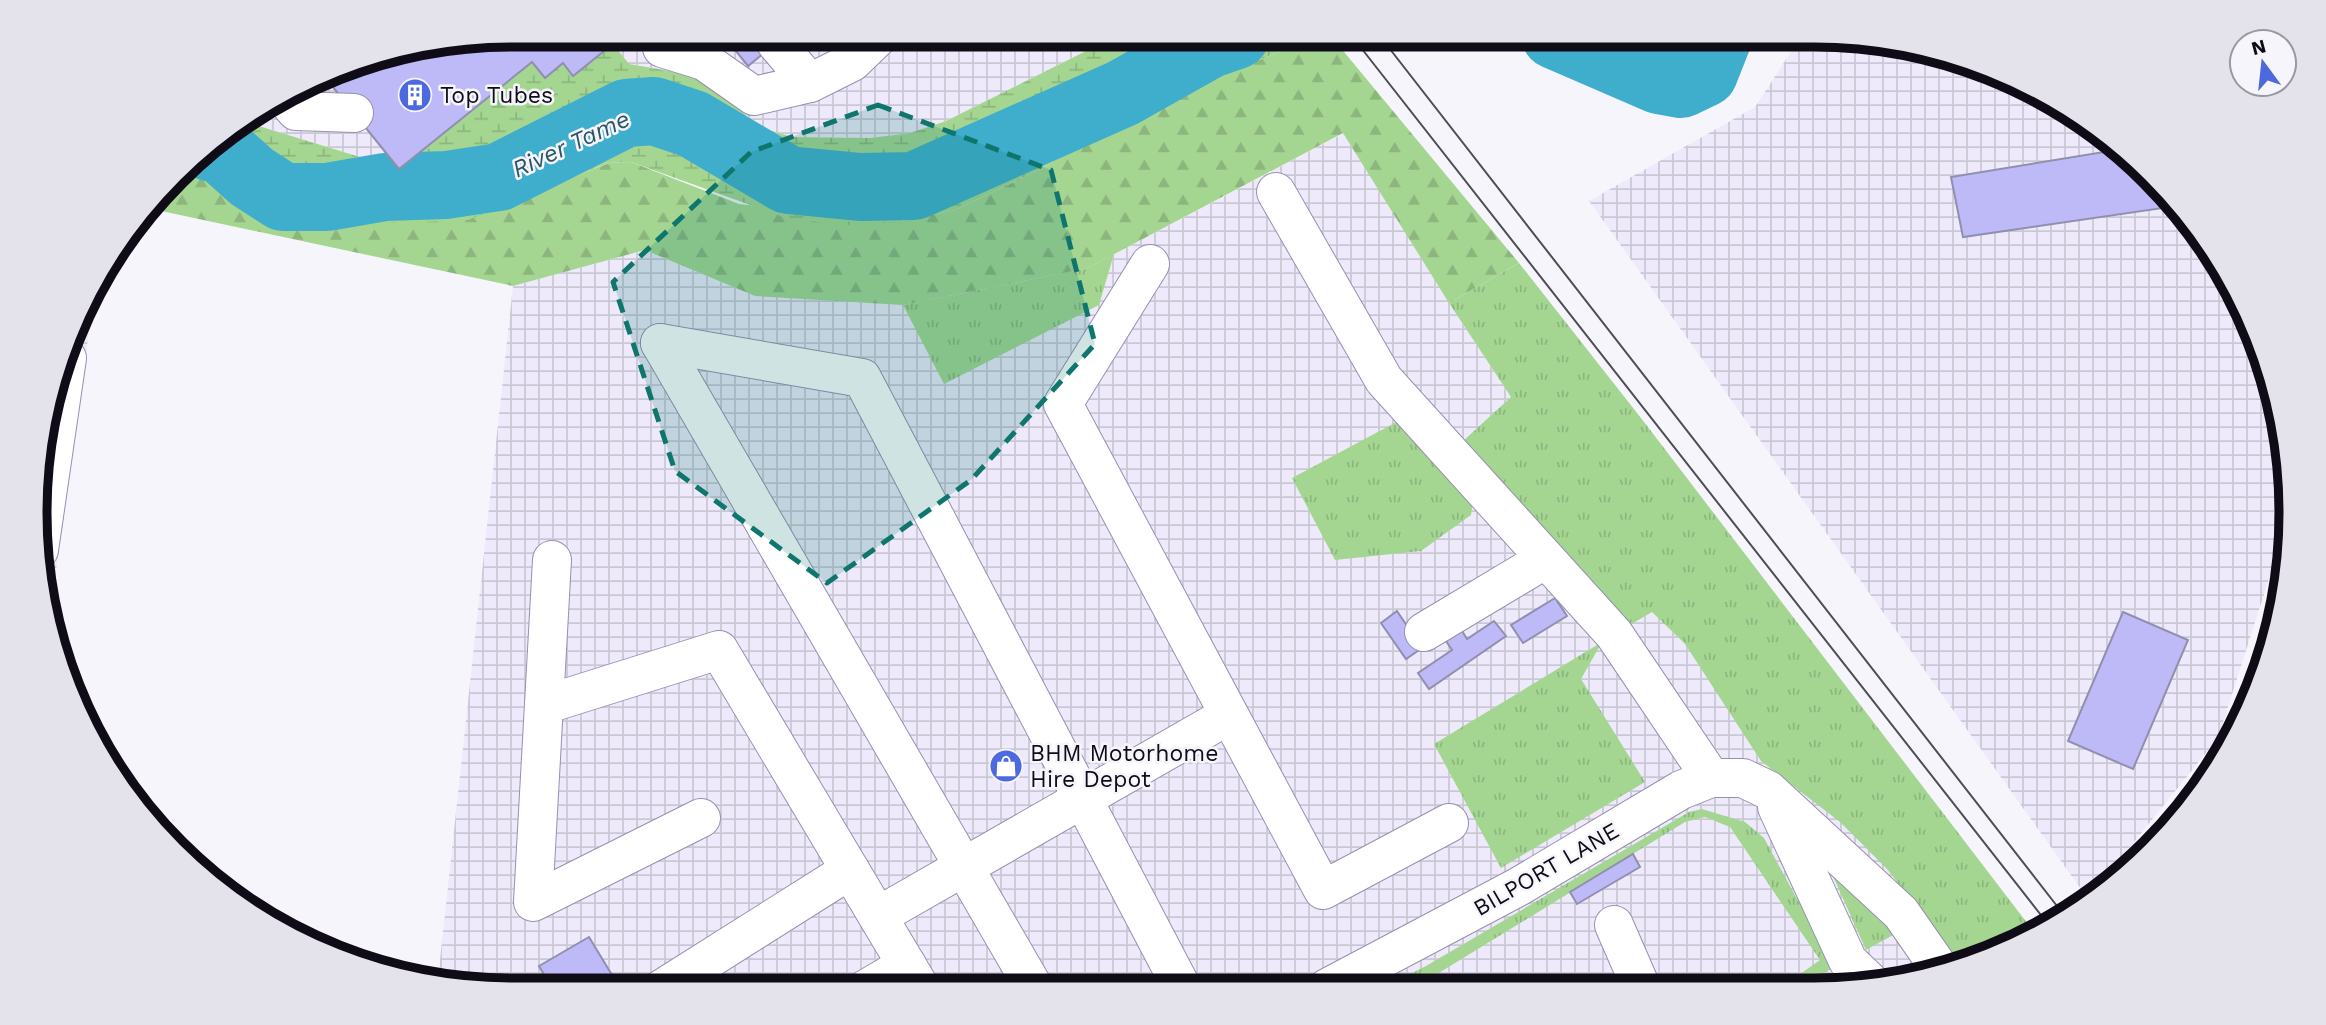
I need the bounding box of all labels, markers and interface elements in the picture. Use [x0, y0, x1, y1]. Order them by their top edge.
north arrow [2228, 28, 2298, 98]
text: N [2249, 34, 2269, 60]
building icon: Top Tubes [396, 76, 434, 114]
place label: Top Tubes [440, 82, 553, 109]
water label: River Tame [508, 105, 634, 183]
place label: BHM Motorhome Hire Depot [1030, 740, 1219, 793]
shop icon: BHM Motorhome Hire Depot [987, 747, 1025, 785]
street label: BILPORT LANE [1469, 817, 1624, 922]

